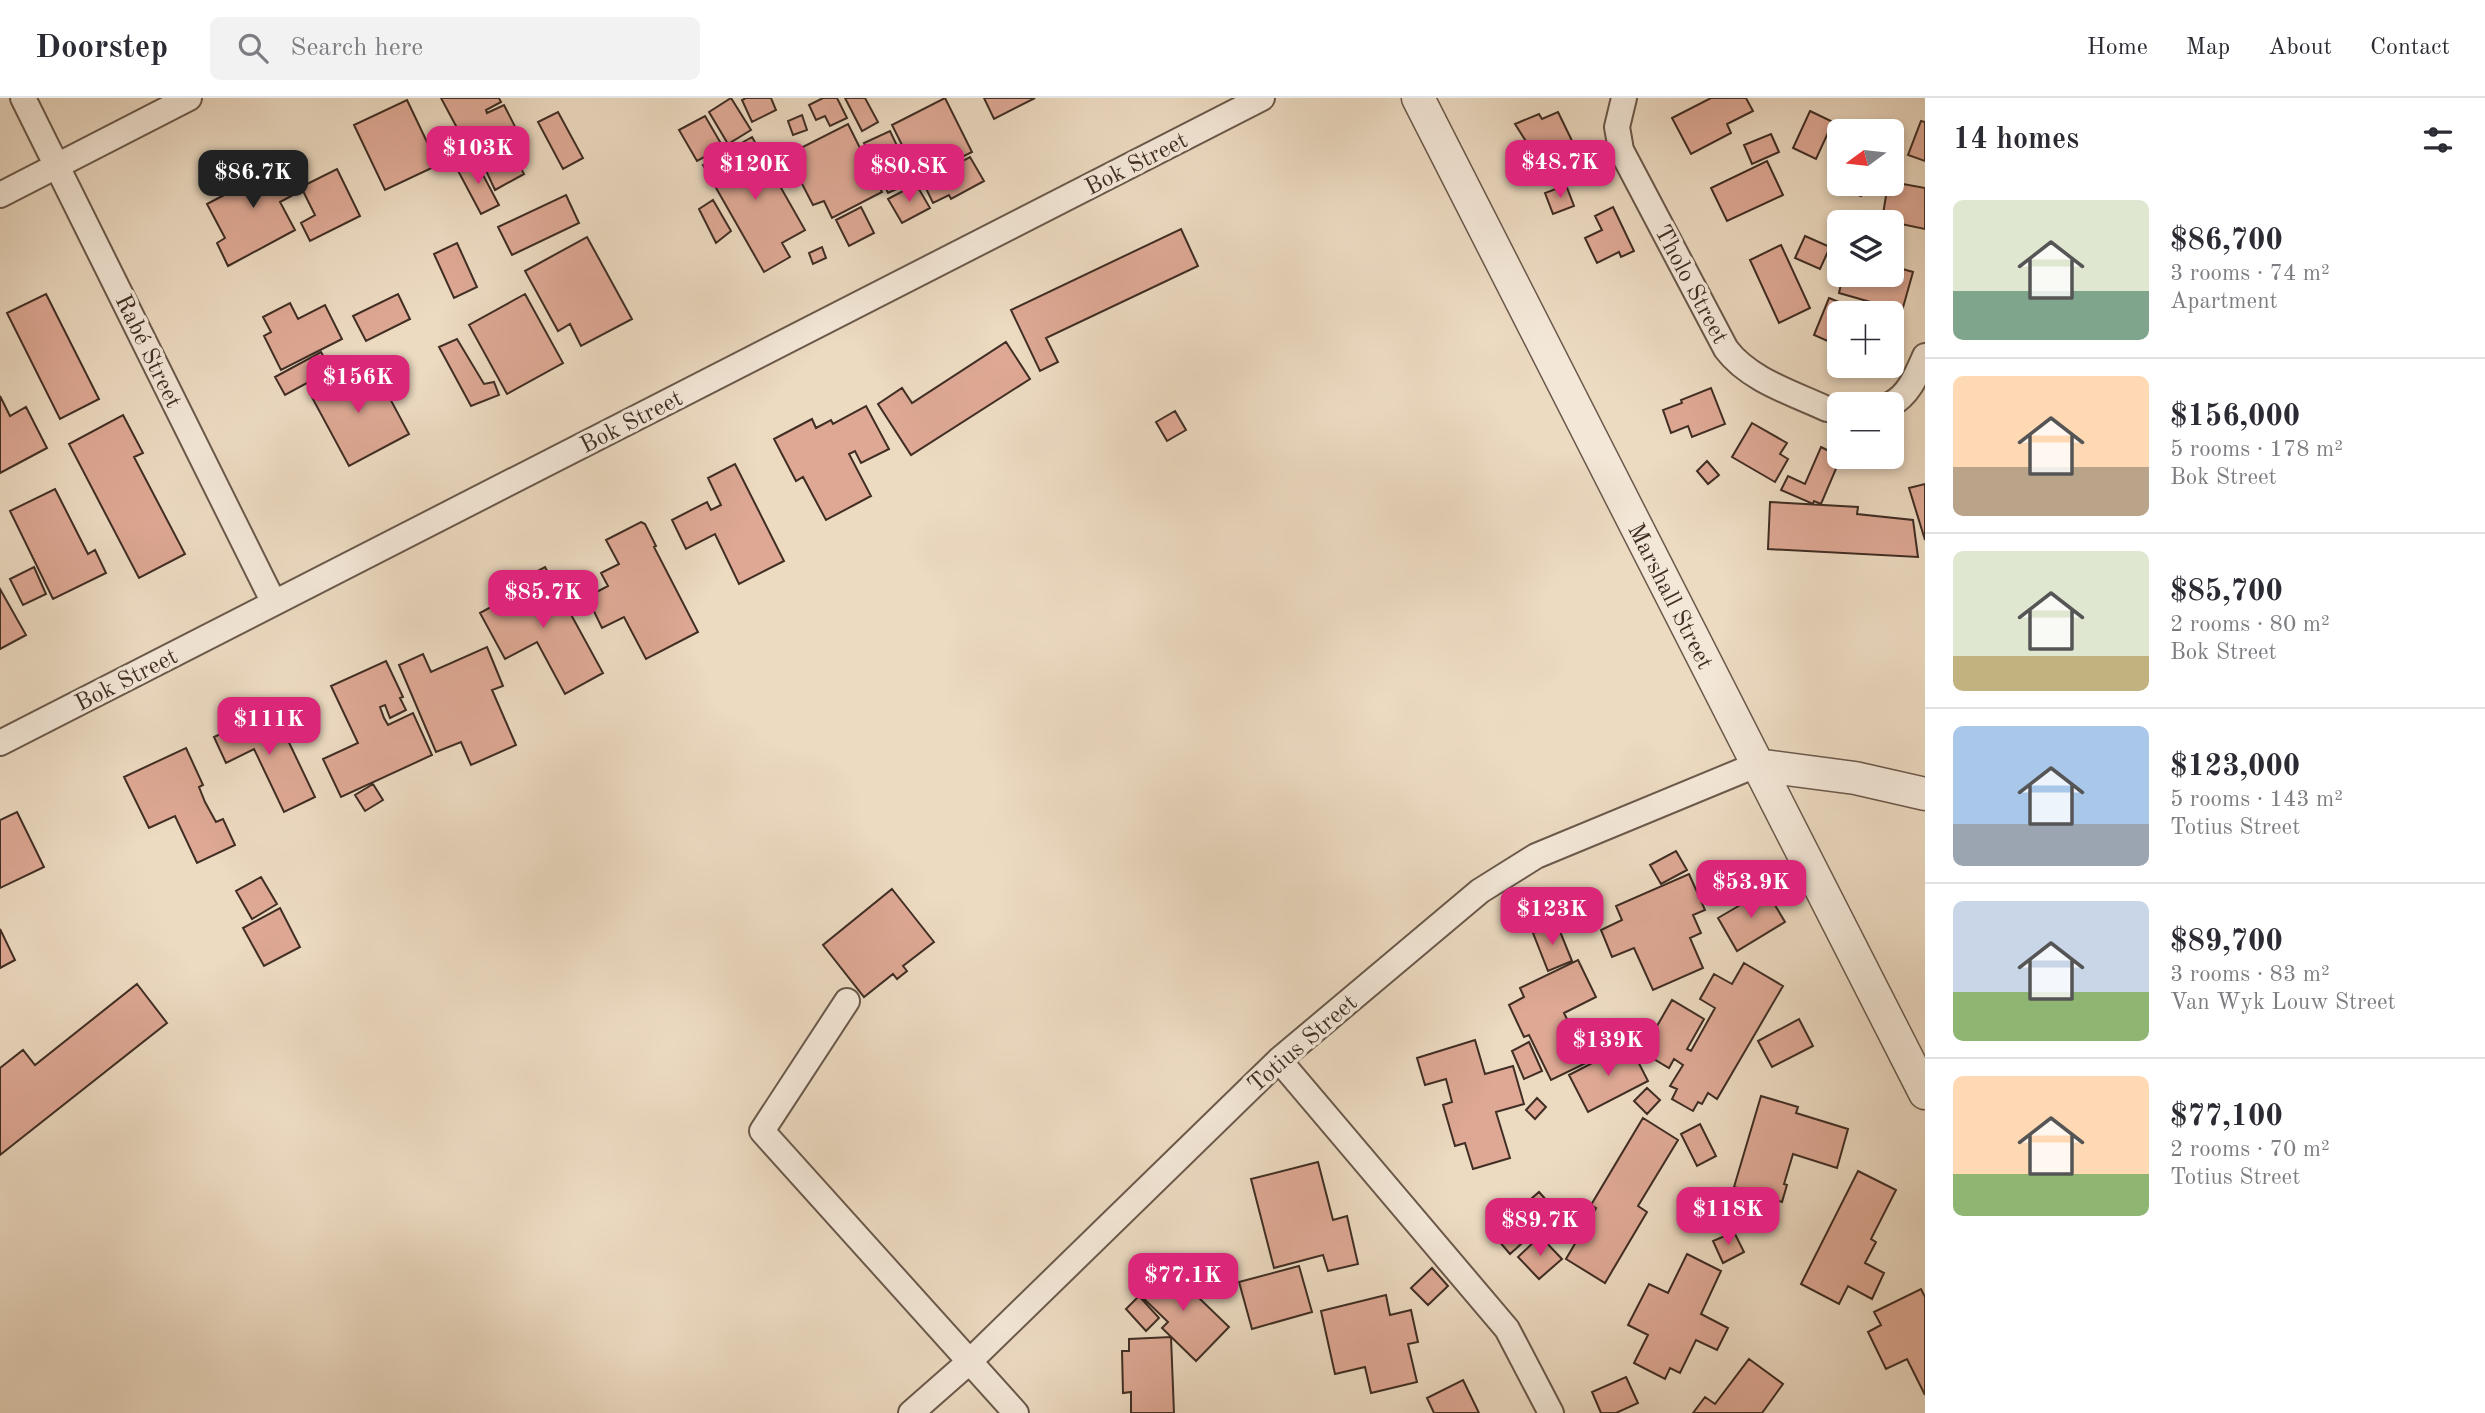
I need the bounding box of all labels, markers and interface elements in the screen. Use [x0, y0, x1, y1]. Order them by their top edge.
search box [210, 17, 700, 80]
icon: search [234, 29, 272, 67]
text: Doorstep [35, 32, 168, 65]
text: Search here [290, 35, 423, 61]
text: Home [2087, 36, 2148, 60]
text: Map [2186, 36, 2230, 60]
text: About [2268, 36, 2332, 60]
text: Contact [2370, 36, 2450, 60]
north arrow [1827, 119, 1904, 196]
map controls [1827, 119, 1904, 469]
icon: filters [2419, 121, 2457, 159]
text: 14 homes [1953, 125, 2079, 155]
pin: $103K [429, 126, 527, 186]
street label: Bok Street [1082, 129, 1192, 201]
text: $103K [442, 137, 514, 160]
pin: $48.7K [1503, 140, 1617, 200]
pin: $120K [706, 142, 804, 202]
pin: $80.8K [852, 144, 966, 204]
pin: $86.7K [196, 150, 310, 210]
text: $48.7K [1521, 151, 1599, 174]
text: $120K [719, 153, 791, 176]
text: $80.8K [870, 155, 948, 178]
text: $86.7K [214, 161, 292, 184]
button: layers [1827, 210, 1904, 287]
street label: Tholo Street [1649, 222, 1732, 348]
text: $86,700 [2170, 226, 2283, 256]
icon: home [2009, 228, 2093, 312]
text: 3 rooms · 74 m² [2170, 262, 2330, 285]
text: Apartment [2170, 290, 2278, 313]
street label: Rabé Street [110, 291, 185, 412]
button: + [1827, 301, 1904, 378]
pin: $156K [309, 356, 407, 415]
text: $156K [322, 366, 394, 389]
street label: Bok Street [577, 387, 687, 459]
button: − [1827, 392, 1904, 469]
text: $156,000 [2170, 402, 2300, 432]
icon: home [2009, 404, 2093, 488]
text: 5 rooms · 178 m² [2170, 438, 2343, 461]
text: Bok Street [2170, 466, 2277, 489]
street label: Marshall Street [1622, 520, 1716, 674]
pin: $85.7K [486, 570, 600, 630]
text: $85,700 [2170, 577, 2283, 607]
icon: home [2009, 579, 2093, 663]
text: $85.7K [504, 581, 582, 604]
text: 2 rooms · 80 m² [2170, 613, 2330, 636]
text: Bok Street [2170, 641, 2277, 664]
street label: Bok Street [72, 645, 182, 717]
pin: $111K [220, 698, 318, 757]
text: $111K [233, 708, 305, 731]
text: $123,000 [2170, 752, 2300, 782]
icon: home [2009, 754, 2093, 838]
text: 5 rooms · 143 m² [2170, 788, 2343, 811]
text: Totius Street [2170, 816, 2300, 839]
pin: $53.9K [1694, 860, 1808, 920]
text: $53.9K [1712, 871, 1790, 894]
pin: $123K [1503, 888, 1601, 947]
text: $123K [1516, 898, 1588, 921]
text: $89,700 [2170, 927, 2283, 957]
icon: home [2009, 929, 2093, 1013]
text: 3 rooms · 83 m² [2170, 963, 2330, 986]
street label: Totius Street [1244, 991, 1362, 1098]
text: Van Wyk Louw Street [2170, 991, 2396, 1014]
pin: $139K [1559, 1018, 1657, 1078]
text: $139K [1572, 1029, 1644, 1052]
text: $77,100 [2170, 1102, 2283, 1132]
icon: home [2009, 1104, 2093, 1188]
text: 2 rooms · 70 m² [2170, 1138, 2330, 1161]
text: Totius Street [2170, 1166, 2300, 1189]
pin: $118K [1679, 1188, 1777, 1247]
pin: $89.7K [1483, 1198, 1597, 1258]
text: $118K [1692, 1198, 1764, 1221]
text: $89.7K [1501, 1209, 1579, 1232]
pin: $77.1K [1126, 1254, 1240, 1313]
text: $77.1K [1144, 1264, 1222, 1287]

